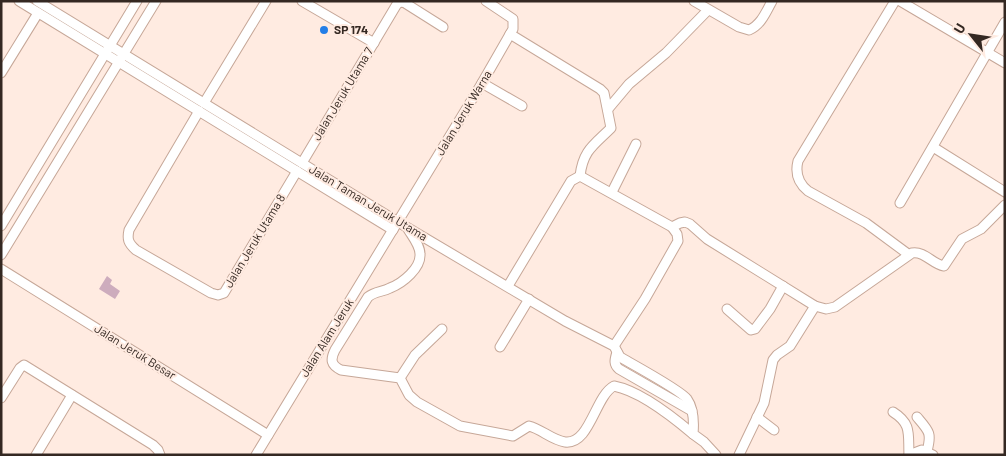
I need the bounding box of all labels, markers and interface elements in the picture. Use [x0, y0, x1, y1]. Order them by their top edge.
north arrow [946, 10, 996, 60]
text: U [950, 20, 969, 36]
place label: SP 174 [334, 22, 368, 36]
marker: SP 174 [318, 24, 330, 36]
street label: Jalan Jeruk Utama 7 [309, 44, 376, 142]
street label: Jalan Jeruk Warna [432, 68, 494, 157]
street label: Jalan Taman Jeruk Utama [307, 161, 430, 243]
street label: Jalan Jeruk Utama 8 [221, 191, 288, 290]
street label: Jalan Alam Jeruk [297, 296, 356, 379]
street label: Jalan Jeruk Besar [92, 320, 179, 382]

